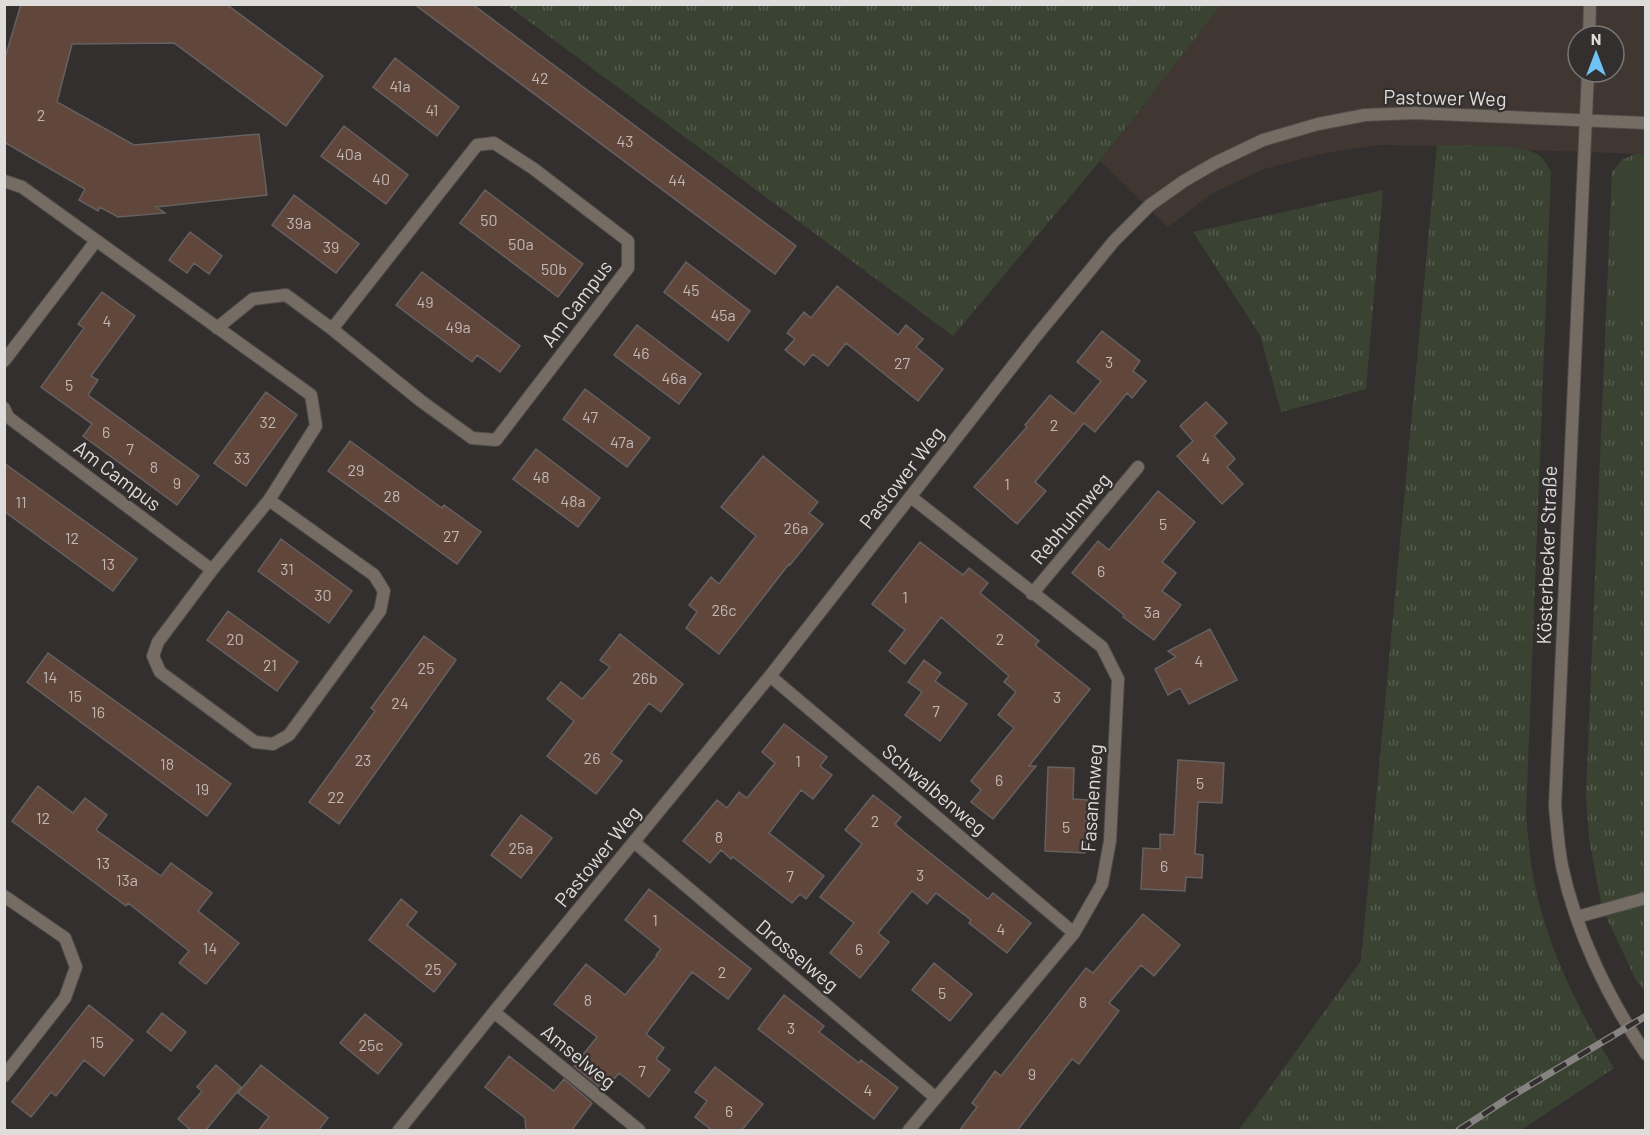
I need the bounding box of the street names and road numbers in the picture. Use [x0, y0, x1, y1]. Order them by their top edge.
street label: Pastower Weg [1383, 84, 1507, 110]
street label: Am Campus [535, 255, 617, 351]
street label: Pastower Weg [854, 421, 948, 533]
street label: Am Campus [70, 434, 166, 516]
street label: Kösterbecker Straße [1531, 465, 1561, 645]
street label: Rebhuhnweg [1025, 467, 1115, 569]
street label: Schwalbenweg [878, 738, 992, 840]
street label: Fasanenweg [1075, 743, 1107, 853]
street label: Pastower Weg [549, 801, 645, 911]
street label: Drosselweg [752, 914, 844, 996]
street label: Amselweg [537, 1019, 621, 1093]

